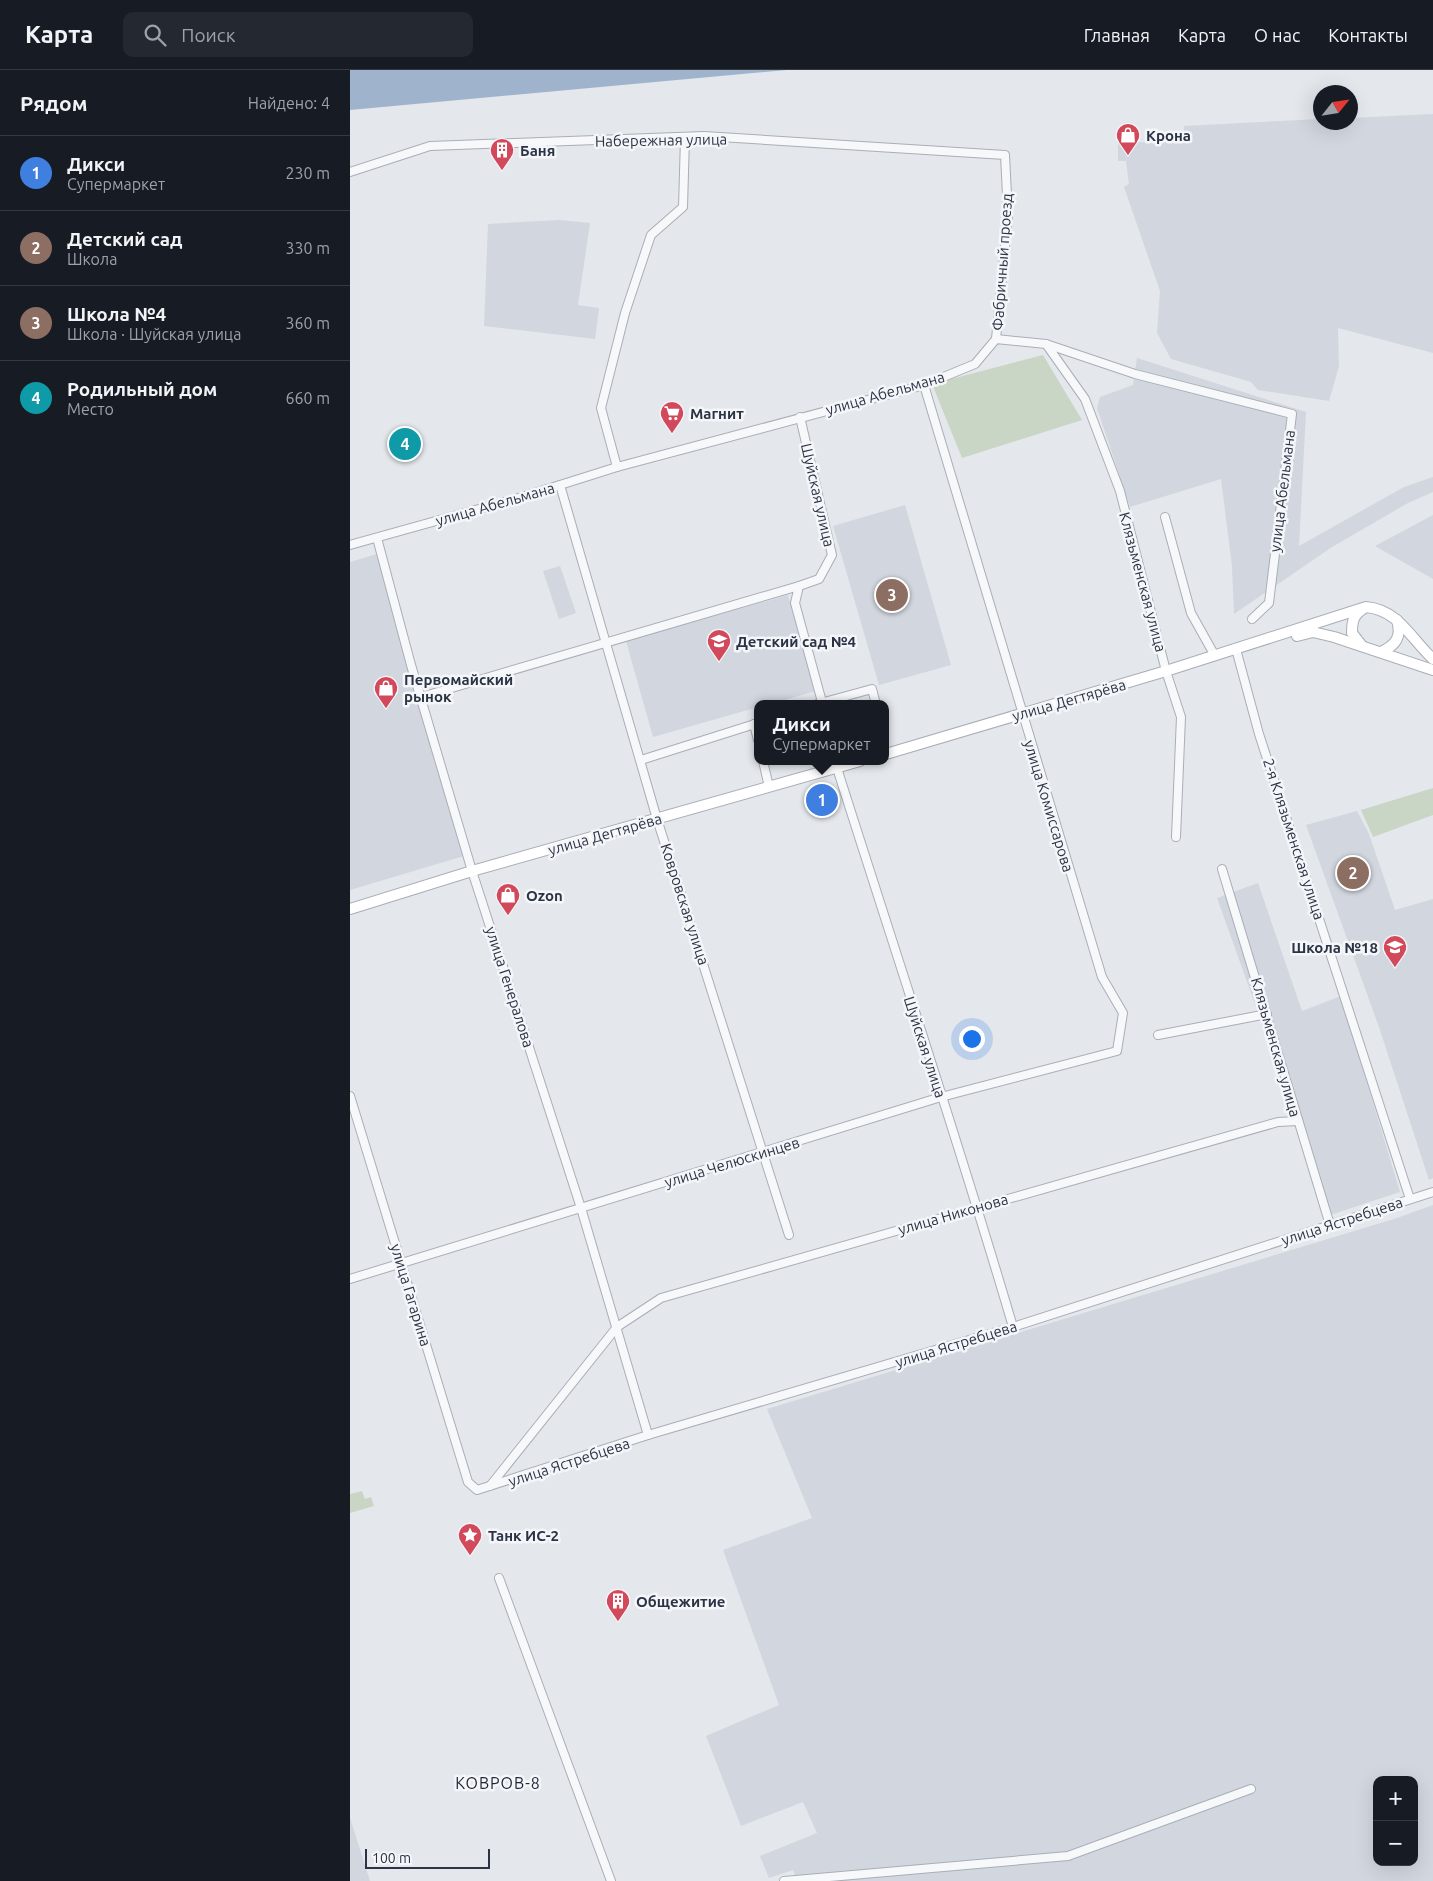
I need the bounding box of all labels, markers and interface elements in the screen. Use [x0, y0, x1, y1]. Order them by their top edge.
search box [123, 12, 473, 57]
text: Карта [25, 21, 93, 48]
icon: search [141, 21, 169, 49]
text: Поиск [181, 24, 235, 46]
text: Главная [1084, 25, 1150, 45]
text: Карта [1178, 25, 1226, 45]
text: О нас [1254, 25, 1300, 45]
text: Контакты [1328, 25, 1408, 45]
north arrow [1313, 85, 1358, 130]
text: Рядом [20, 91, 88, 115]
text: Найдено: 4 [248, 94, 330, 112]
shop icon: Крона [1115, 122, 1141, 156]
place label: Крона [1146, 127, 1191, 144]
street label: Набережная улица [595, 130, 727, 150]
building icon: Баня [489, 137, 515, 171]
place label: Баня [520, 142, 555, 159]
text: Дикси [67, 153, 125, 175]
text: 1 [31, 164, 41, 182]
text: 230 m [285, 164, 330, 182]
text: Супермаркет [67, 175, 165, 193]
street label: Фабричный проезд [989, 193, 1015, 331]
text: Детский сад [67, 228, 183, 250]
text: 2 [31, 239, 41, 257]
text: 330 m [285, 239, 330, 257]
text: Школа [67, 250, 117, 268]
text: Школа №4 [67, 303, 166, 325]
text: 3 [31, 314, 41, 332]
text: 360 m [285, 314, 330, 332]
text: Школа · Шуйская улица [67, 325, 241, 343]
street label: улица Абельмана [824, 368, 946, 418]
text: Родильный дом [67, 378, 217, 400]
text: 4 [31, 389, 41, 407]
text: 660 m [285, 389, 330, 407]
text: Место [67, 400, 114, 418]
supermarket icon: Магнит [659, 400, 685, 434]
place label: Магнит [690, 405, 744, 422]
pin: 4 [389, 425, 421, 463]
street label: улица Абельмана [1266, 429, 1298, 553]
street label: Шуйская улица [798, 442, 838, 548]
street label: улица Абельмана [434, 479, 556, 529]
street label: Клязьменская улица [1116, 510, 1170, 654]
pin: 3 [876, 576, 908, 614]
school or university icon: Детский сад №4 [706, 628, 732, 662]
place label: Детский сад №4 [736, 633, 856, 650]
place label: Первомайский рынок [404, 671, 513, 705]
shop icon: Первомайский рынок [373, 675, 399, 709]
street label: улица Дегтярёва [1010, 676, 1128, 724]
popup [754, 700, 889, 765]
text: Дикси [772, 713, 831, 735]
text: Супермаркет [772, 735, 871, 753]
street label: улица Комиссарова [1021, 738, 1077, 874]
street label: 2-я Клязьменская улица [1260, 756, 1328, 922]
pin: 1 [806, 781, 838, 819]
street label: улица Дегтярёва [546, 810, 664, 858]
street label: Ковровская улица [657, 841, 713, 967]
pin: 2 [1337, 854, 1369, 892]
shop icon: Ozon [495, 882, 521, 916]
place label: Ozon [526, 887, 563, 904]
street label: улица Генералова [482, 925, 538, 1049]
school or university icon: Школа №18 [1382, 934, 1408, 968]
place label: Школа №18 [1291, 939, 1378, 956]
street label: Клязьменская улица [1248, 975, 1304, 1119]
street label: Шуйская улица [901, 994, 949, 1100]
your location [959, 1026, 985, 1052]
street label: улица Челюскинцев [662, 1133, 802, 1191]
street label: улица Никонова [896, 1190, 1010, 1238]
street label: улица Ястребцева [1279, 1193, 1405, 1249]
street label: улица Гагарина [387, 1242, 435, 1348]
street label: улица Ястребцева [893, 1317, 1019, 1371]
street label: улица Ястребцева [506, 1434, 632, 1490]
place icon: Танк ИС-2 [457, 1522, 483, 1556]
place label: Танк ИС-2 [488, 1527, 559, 1544]
building icon: Общежитие [605, 1588, 631, 1622]
place label: Общежитие [636, 1593, 726, 1610]
district label: КОВРОВ-8 [455, 1774, 541, 1792]
map controls [1373, 1776, 1418, 1866]
button: + [1373, 1776, 1418, 1821]
button: − [1373, 1821, 1418, 1866]
scale bar [365, 1846, 490, 1869]
text: 100 m [372, 1850, 411, 1866]

